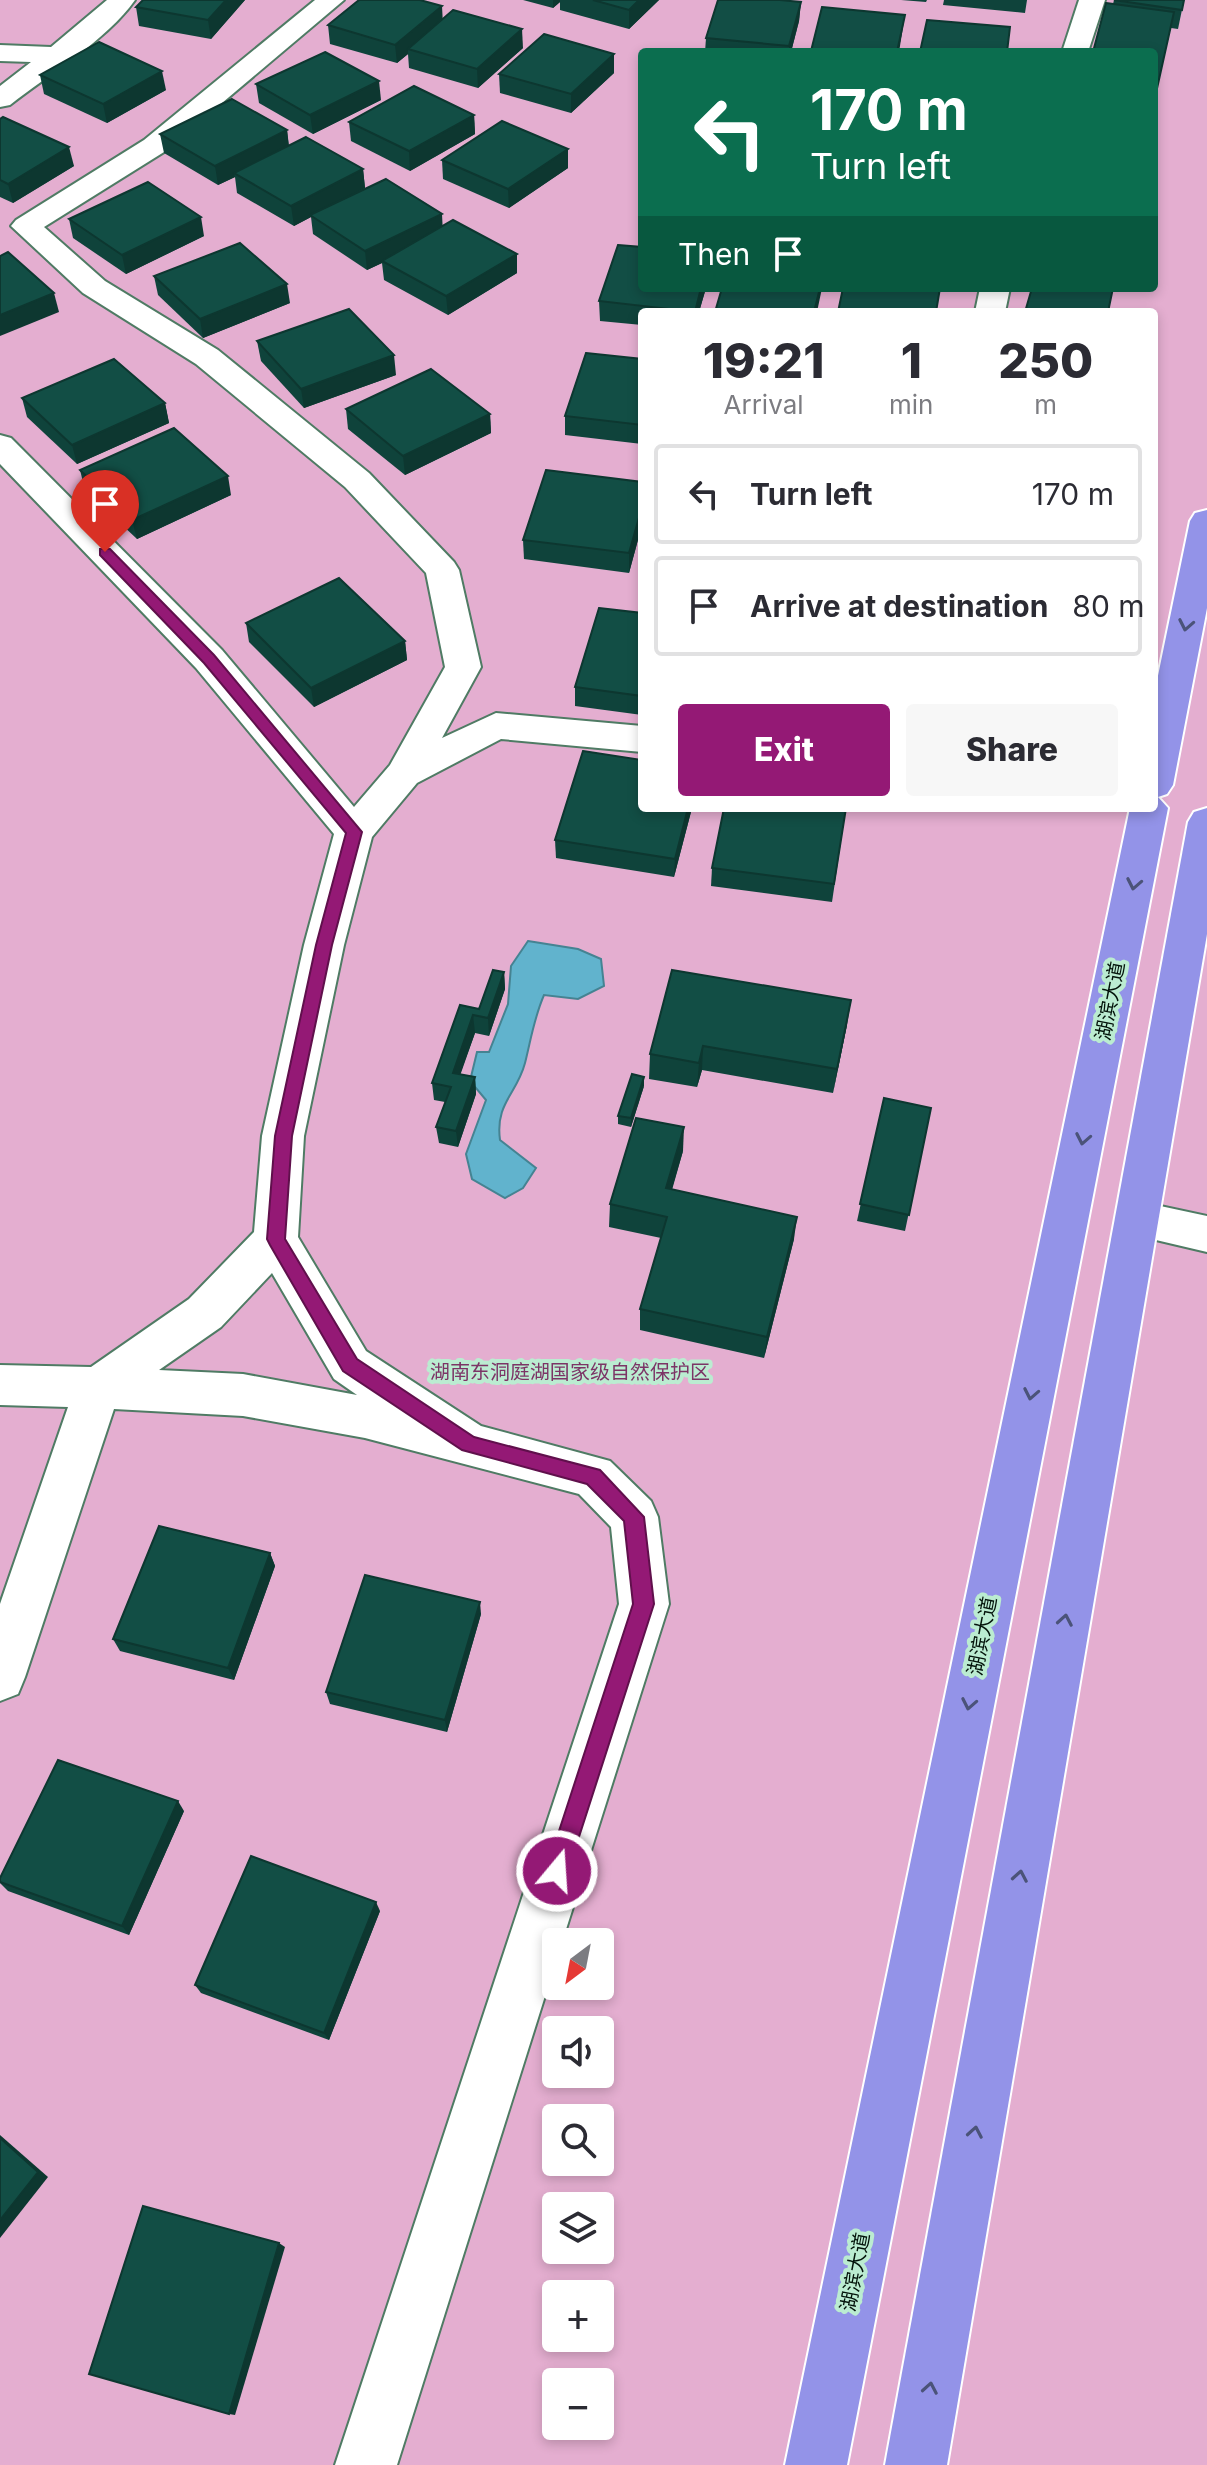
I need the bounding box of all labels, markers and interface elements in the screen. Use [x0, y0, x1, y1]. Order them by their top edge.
text: 170 m [810, 76, 968, 144]
icon: left [678, 80, 782, 184]
text: Turn left [810, 144, 951, 188]
icon: arrive [766, 232, 810, 276]
text: Then [678, 236, 750, 272]
text: 19:21 [703, 331, 824, 390]
text: 1 [901, 331, 922, 390]
text: 250 [998, 331, 1093, 390]
text: Arrival [724, 389, 804, 420]
text: min [889, 389, 933, 420]
text: m [1034, 389, 1057, 420]
pin [71, 470, 139, 552]
icon: left [682, 472, 726, 516]
text: Turn left [750, 476, 872, 512]
text: 170 m [1032, 476, 1114, 512]
icon: arrive [83, 482, 127, 526]
icon: arrive [682, 584, 726, 628]
text: Arrive at destination [750, 588, 1048, 624]
text: 80 m [1072, 588, 1145, 624]
one-way arrow [1178, 618, 1195, 631]
button: Exit [678, 704, 890, 796]
button: Share [906, 704, 1118, 796]
one-way arrow [1126, 877, 1143, 891]
street label: 湖滨大道 [1091, 959, 1129, 1043]
one-way arrow [1075, 1133, 1092, 1146]
park label: 湖南东洞庭湖国家级自然保护区 [430, 1360, 710, 1384]
one-way arrow [1023, 1387, 1040, 1401]
street label: 湖滨大道 [963, 1594, 1001, 1678]
one-way arrow [1056, 1613, 1073, 1627]
one-way arrow [961, 1697, 978, 1710]
position arrow [515, 1829, 599, 1913]
one-way arrow [1010, 1869, 1027, 1883]
north arrow [542, 1928, 614, 2000]
map controls [542, 1928, 614, 2440]
button: sound [542, 2016, 614, 2088]
button: search [542, 2104, 614, 2176]
one-way arrow [965, 2125, 982, 2139]
button: layers [542, 2192, 614, 2264]
street label: 湖滨大道 [836, 2230, 874, 2314]
button: + [542, 2280, 614, 2352]
button: − [542, 2368, 614, 2440]
one-way arrow [920, 2381, 937, 2395]

